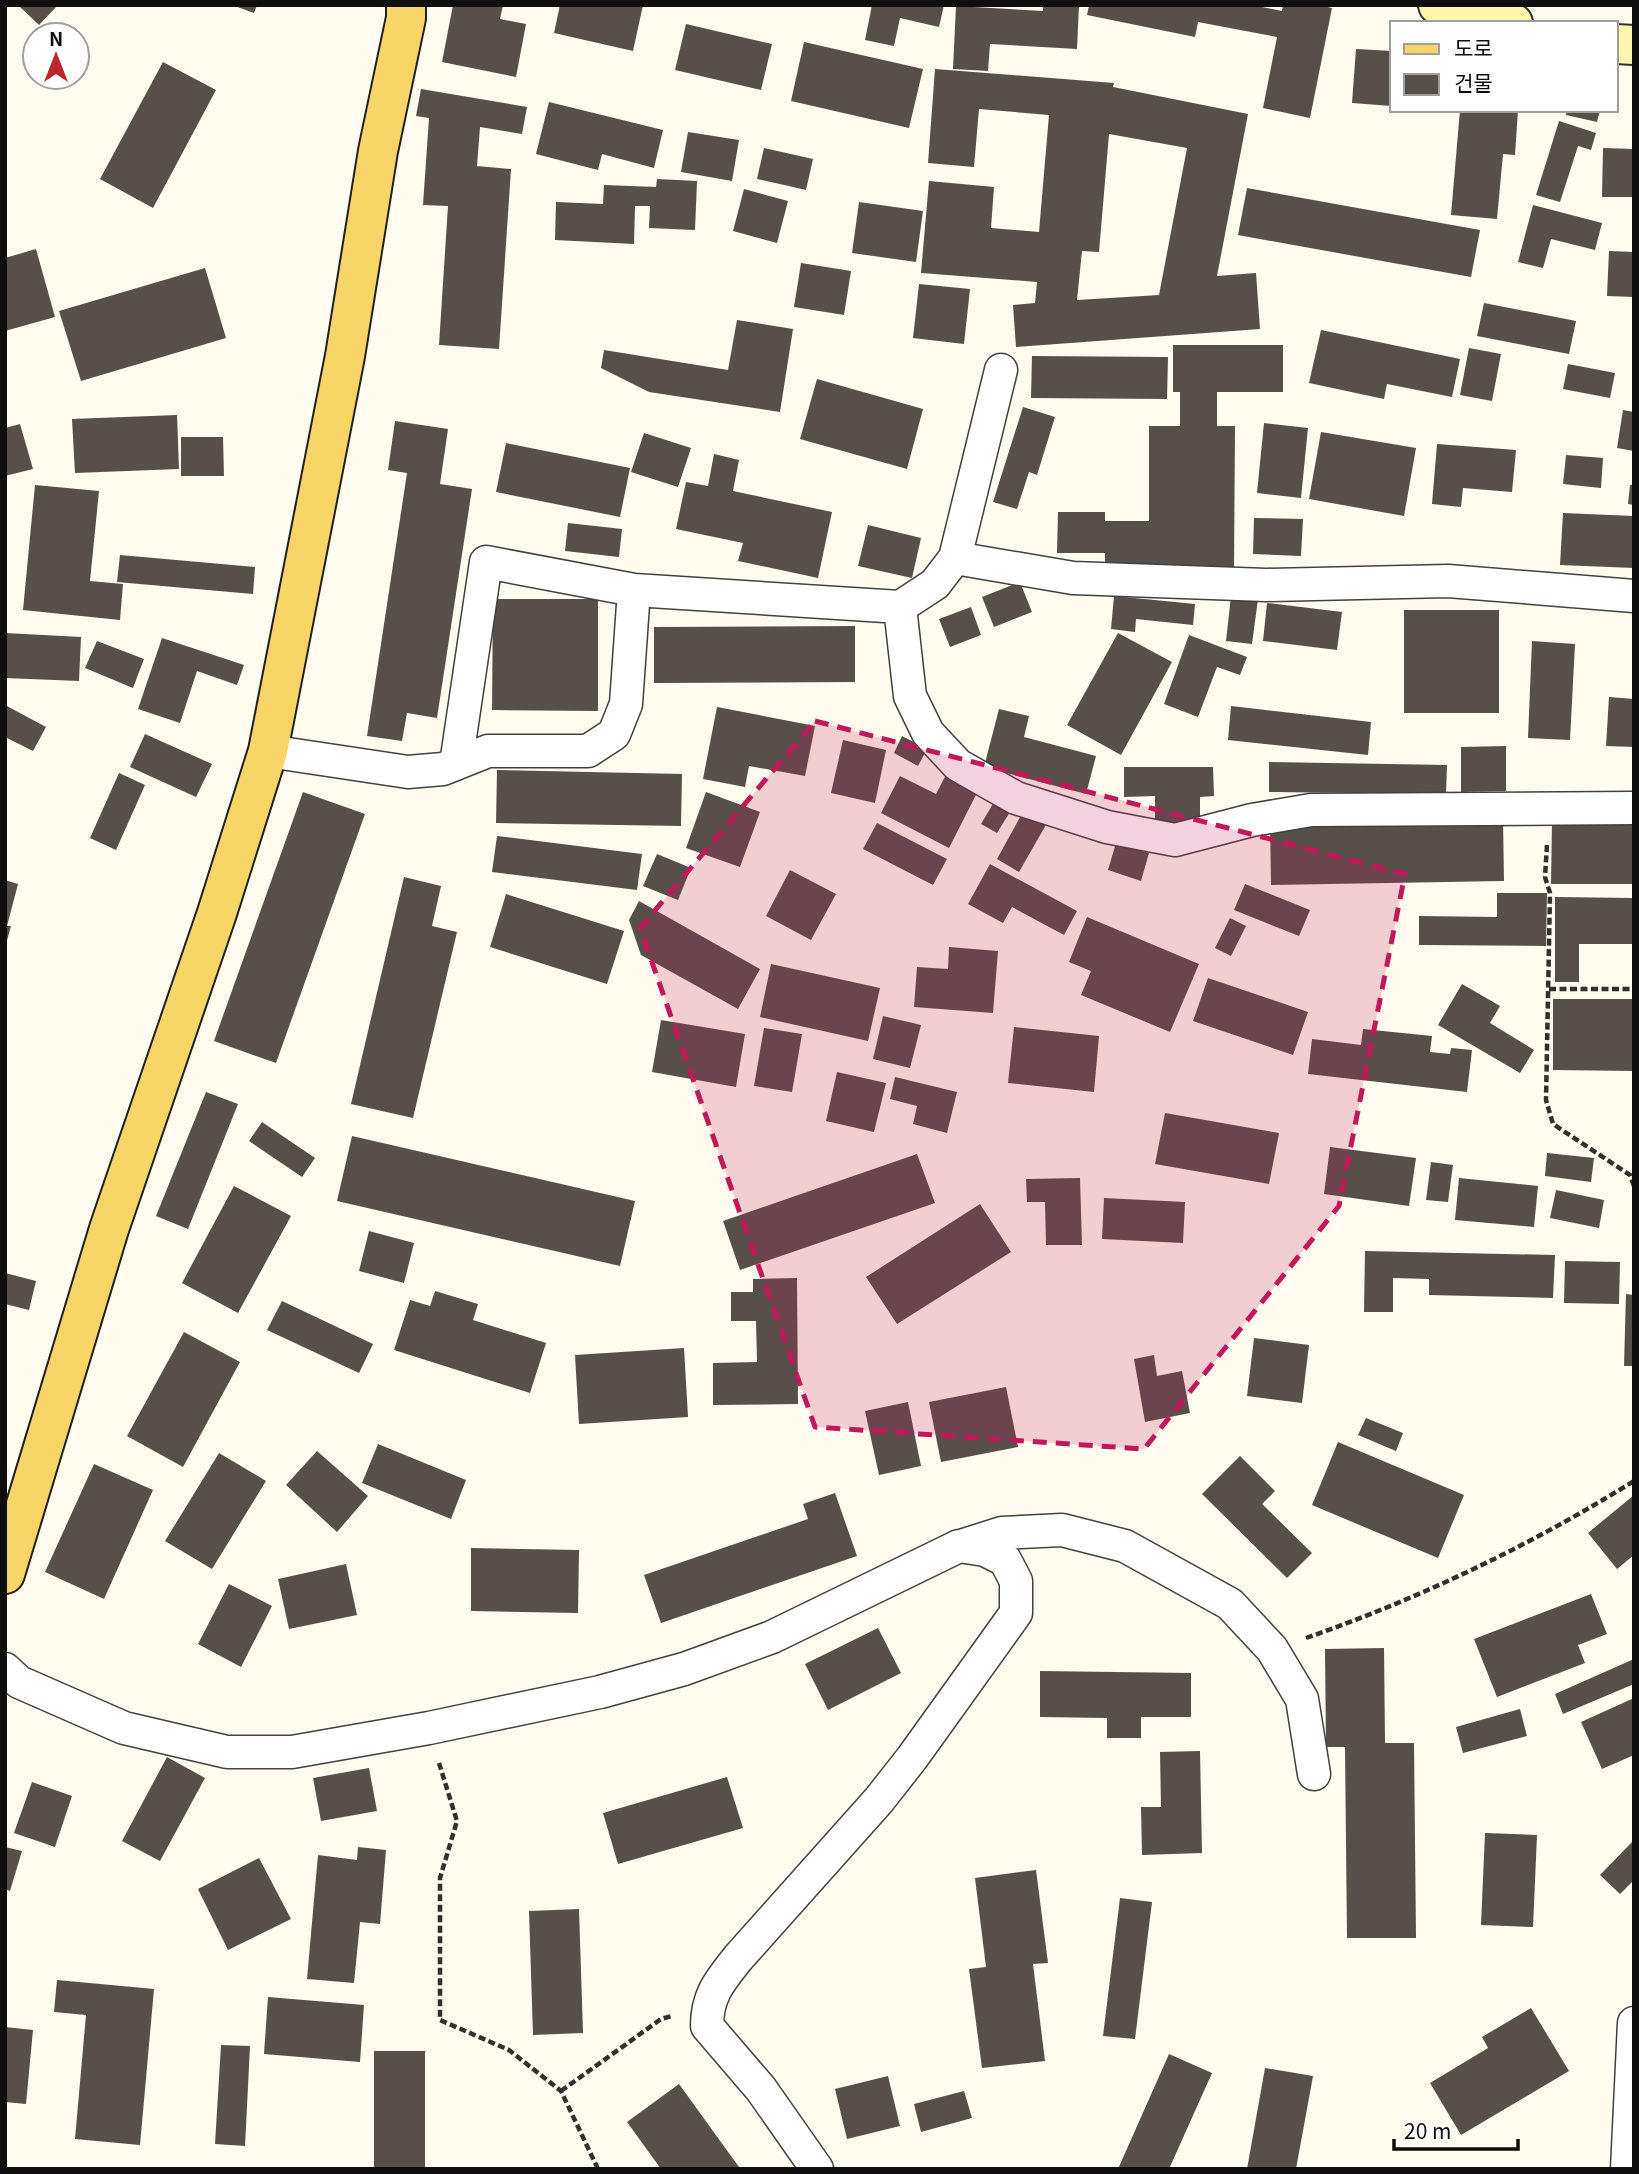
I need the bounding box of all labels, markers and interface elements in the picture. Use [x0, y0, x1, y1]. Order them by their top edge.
north arrow [21, 21, 91, 91]
legend [1390, 21, 1618, 112]
text: N [49, 24, 63, 51]
text: 도로 [1454, 32, 1493, 62]
text: 건물 [1454, 67, 1493, 97]
scale bar [1394, 2108, 1518, 2152]
text: 20 m [1404, 2115, 1451, 2145]

